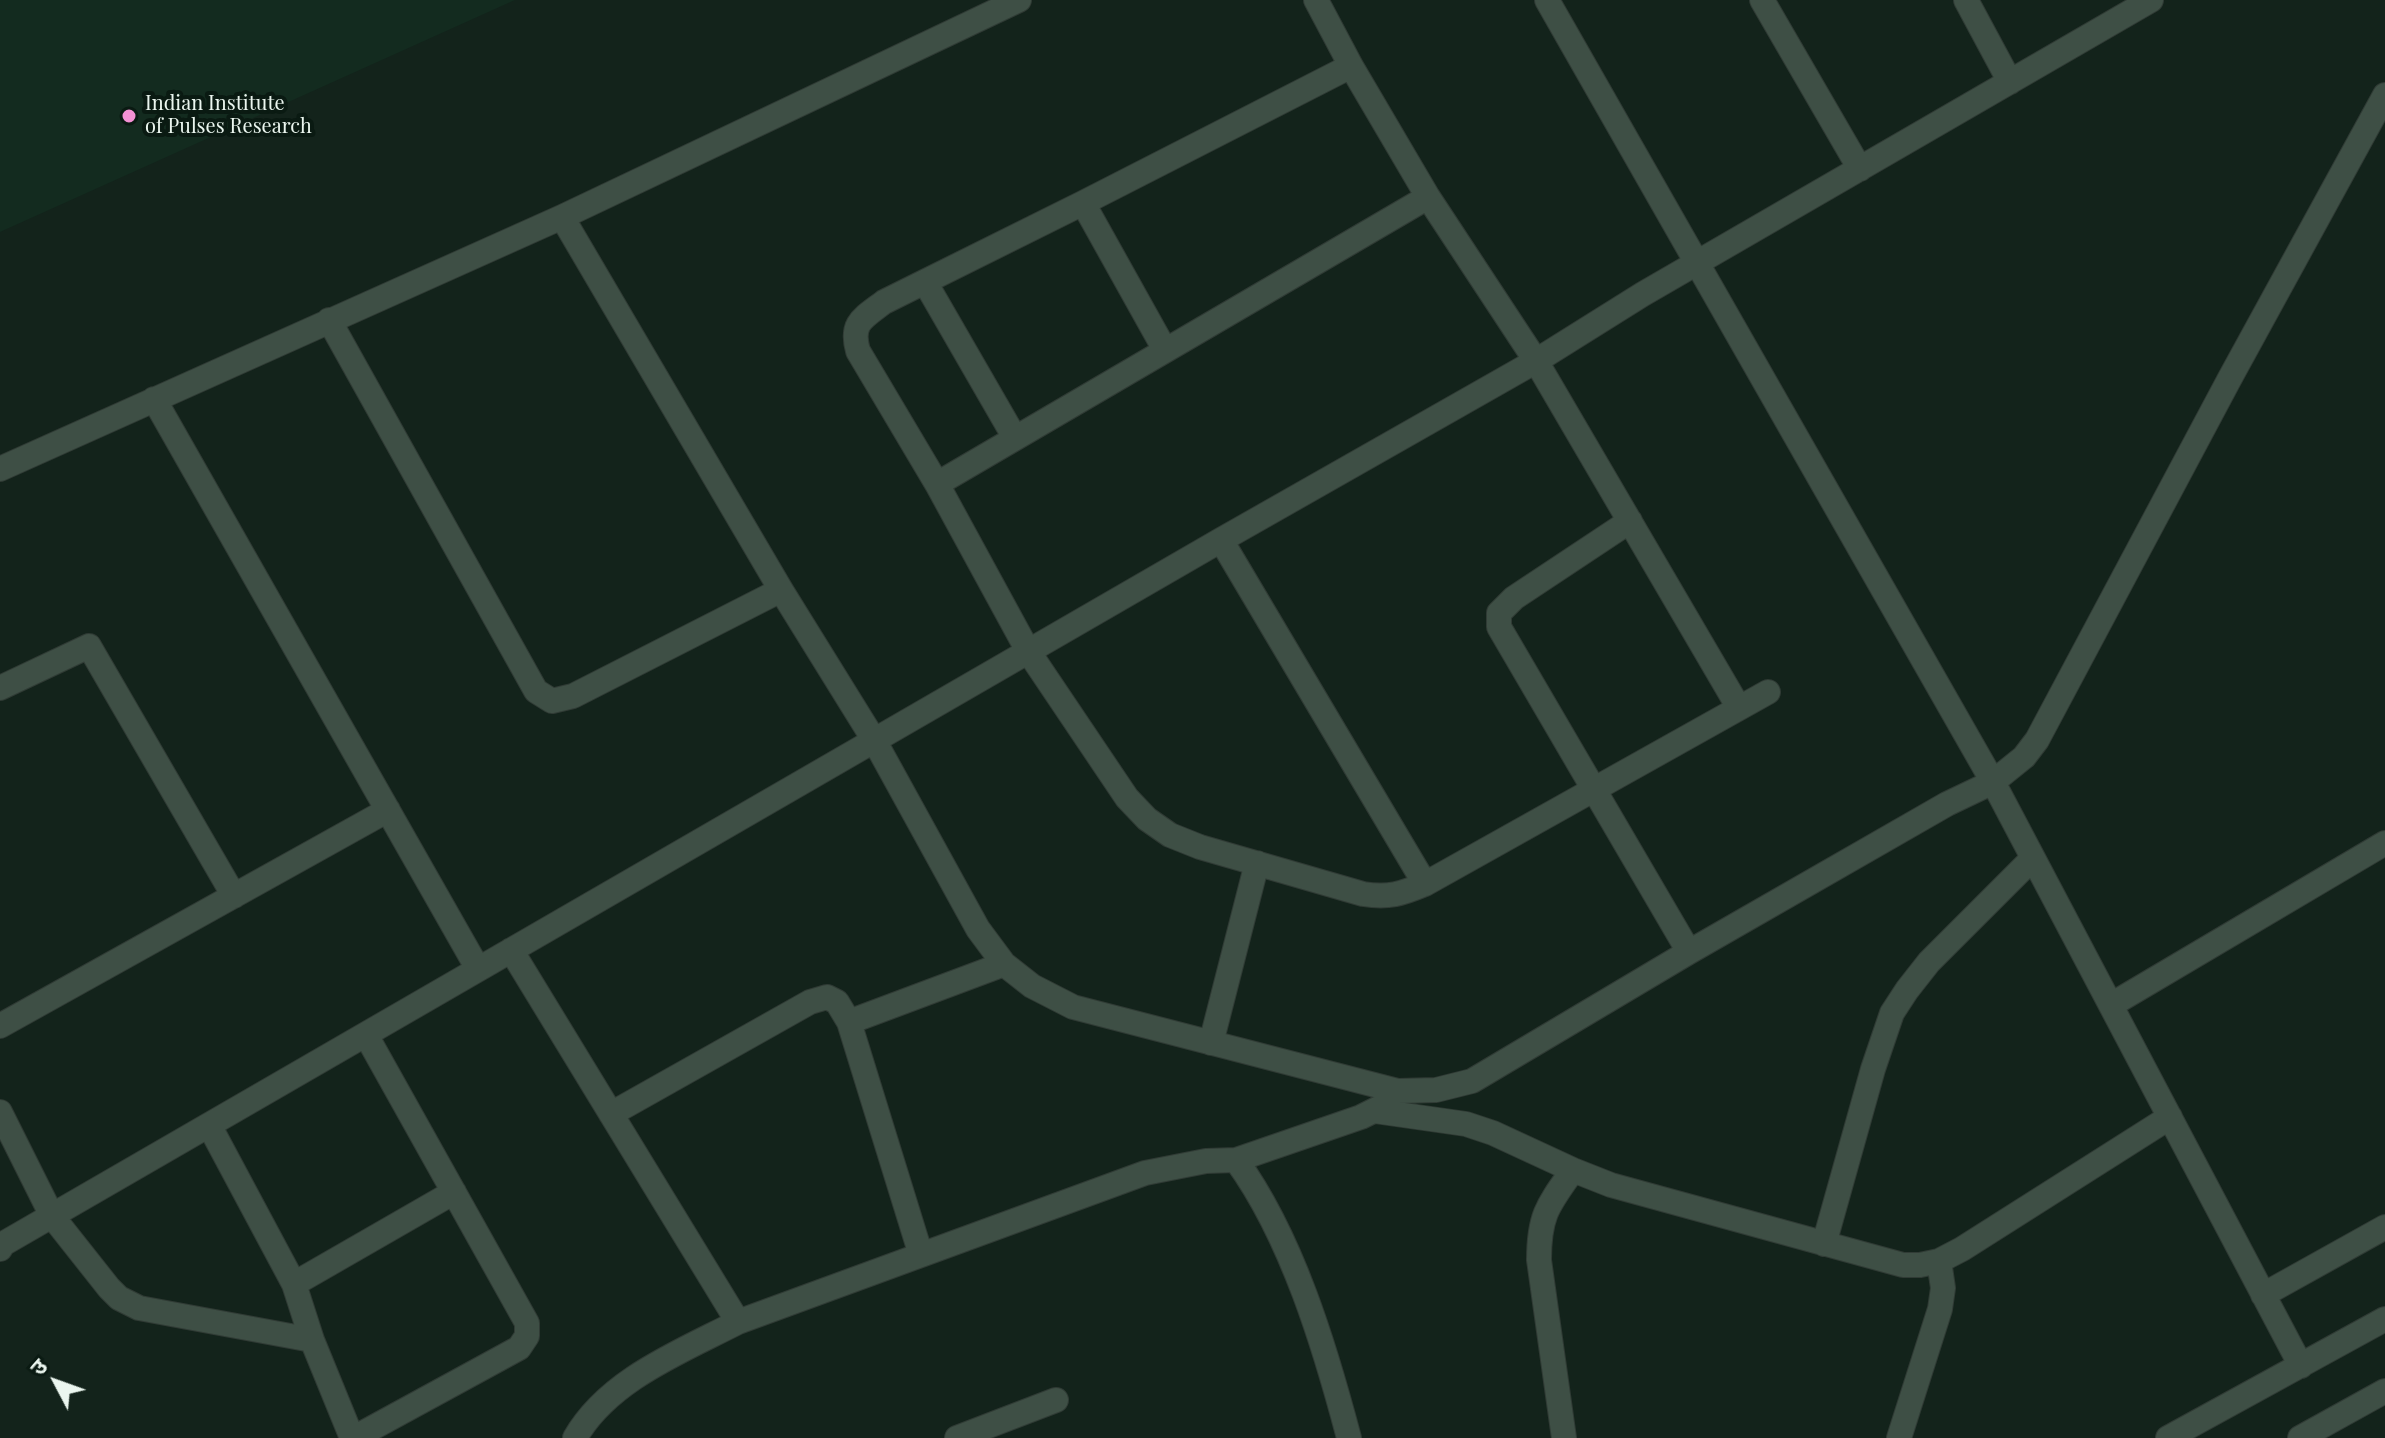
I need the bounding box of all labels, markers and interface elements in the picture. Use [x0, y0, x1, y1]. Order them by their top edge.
place label: Indian Institute of Pulses Research [145, 92, 312, 139]
marker: Indian Institute of Pulses Research [120, 107, 138, 125]
north arrow [16, 1342, 96, 1422]
text: उ [22, 1352, 53, 1381]

